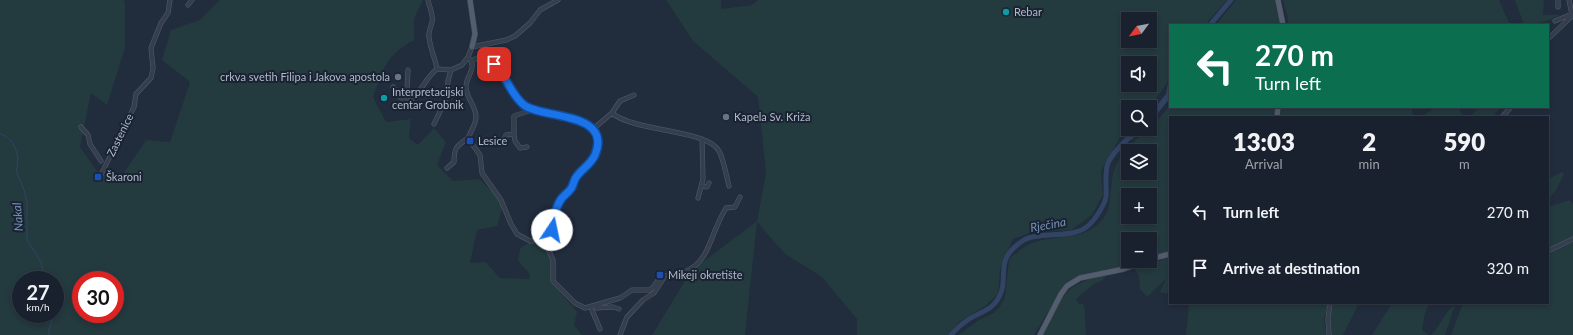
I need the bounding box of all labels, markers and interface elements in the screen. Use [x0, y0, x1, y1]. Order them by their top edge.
place label: Rebar [1014, 5, 1042, 18]
marker: Rebar [1001, 7, 1011, 17]
north arrow [1121, 12, 1157, 48]
map controls [1121, 12, 1157, 268]
text: 270 m [1255, 38, 1334, 72]
icon: left [1189, 40, 1241, 92]
pin [477, 47, 511, 81]
icon: arrive [483, 53, 505, 75]
button: sound [1121, 56, 1157, 92]
place label: crkva svetih Filipa i Jakova apostola [220, 70, 390, 83]
marker: crkva svetih Filipa i Jakova apostola [393, 72, 403, 82]
text: Turn left [1255, 72, 1321, 94]
place label: Interpretacijski centar Grobnik [392, 85, 464, 111]
marker: Interpretacijski centar Grobnik [379, 93, 389, 103]
button: search [1121, 100, 1157, 136]
place label: Kapela Sv. Križa [734, 110, 810, 123]
street label: Zastenice [104, 111, 136, 158]
marker: Kapela Sv. Križa [721, 112, 731, 122]
text: 13:03 [1233, 127, 1295, 156]
text: 2 [1362, 127, 1376, 156]
text: 590 [1443, 127, 1485, 156]
place label: Lesice [478, 134, 508, 147]
marker: Lesice [465, 136, 475, 146]
button: layers [1121, 144, 1157, 180]
text: Arrival [1245, 156, 1283, 172]
text: min [1359, 156, 1380, 172]
text: m [1459, 156, 1470, 172]
place label: Škaroni [106, 170, 142, 183]
marker: Škaroni [93, 172, 103, 182]
button: + [1121, 188, 1157, 224]
icon: left [1189, 201, 1211, 223]
water label: Nakal [9, 202, 26, 232]
text: Turn left [1223, 203, 1279, 221]
text: 270 m [1487, 203, 1529, 221]
position arrow [531, 209, 573, 251]
water label: Rječina [1029, 214, 1067, 235]
button: − [1121, 232, 1157, 268]
icon: arrive [1189, 257, 1211, 279]
text: Arrive at destination [1223, 259, 1360, 277]
text: 320 m [1487, 259, 1529, 277]
place label: Mikeji okretište [668, 268, 743, 281]
marker: Mikeji okretište [655, 270, 665, 280]
speed limit sign: 30 [72, 271, 124, 323]
text: 27 [26, 280, 50, 304]
text: km/h [26, 301, 50, 313]

